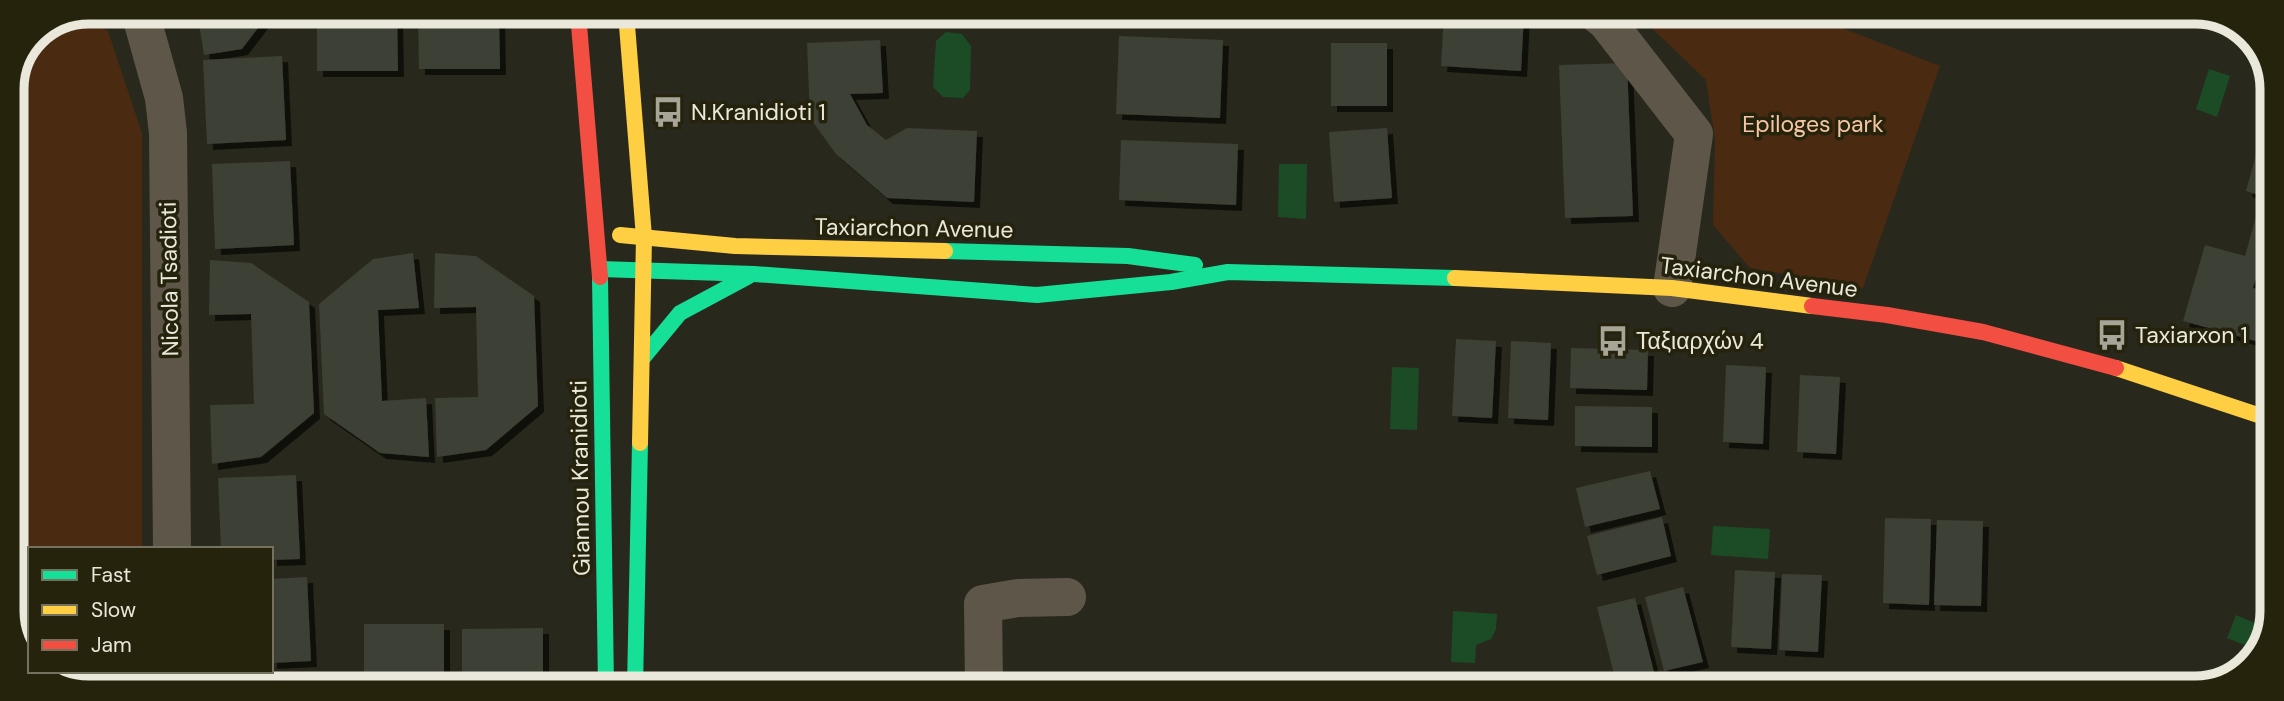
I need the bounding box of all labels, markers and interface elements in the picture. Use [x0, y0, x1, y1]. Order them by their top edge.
bus stop icon: N.Kranidioti 1 [651, 95, 685, 129]
place label: N.Kranidioti 1 [691, 97, 826, 127]
park label: Epiloges park [1742, 109, 1884, 139]
street label: Nicola Tsadioti [153, 201, 185, 357]
street label: Taxiarchon Avenue [814, 211, 1014, 245]
street label: Taxiarchon Avenue [1659, 250, 1859, 304]
bus stop icon: Taxiarxon 1 [2095, 318, 2129, 352]
place label: Taxiarxon 1 [2135, 320, 2248, 350]
bus stop icon: Ταξιαρχών 4 [1596, 324, 1630, 358]
place label: Ταξιαρχών 4 [1636, 326, 1764, 356]
street label: Giannou Kranidioti [563, 380, 597, 576]
legend [28, 547, 273, 673]
text: Fast [91, 561, 131, 589]
text: Slow [91, 596, 136, 624]
text: Jam [91, 631, 132, 659]

